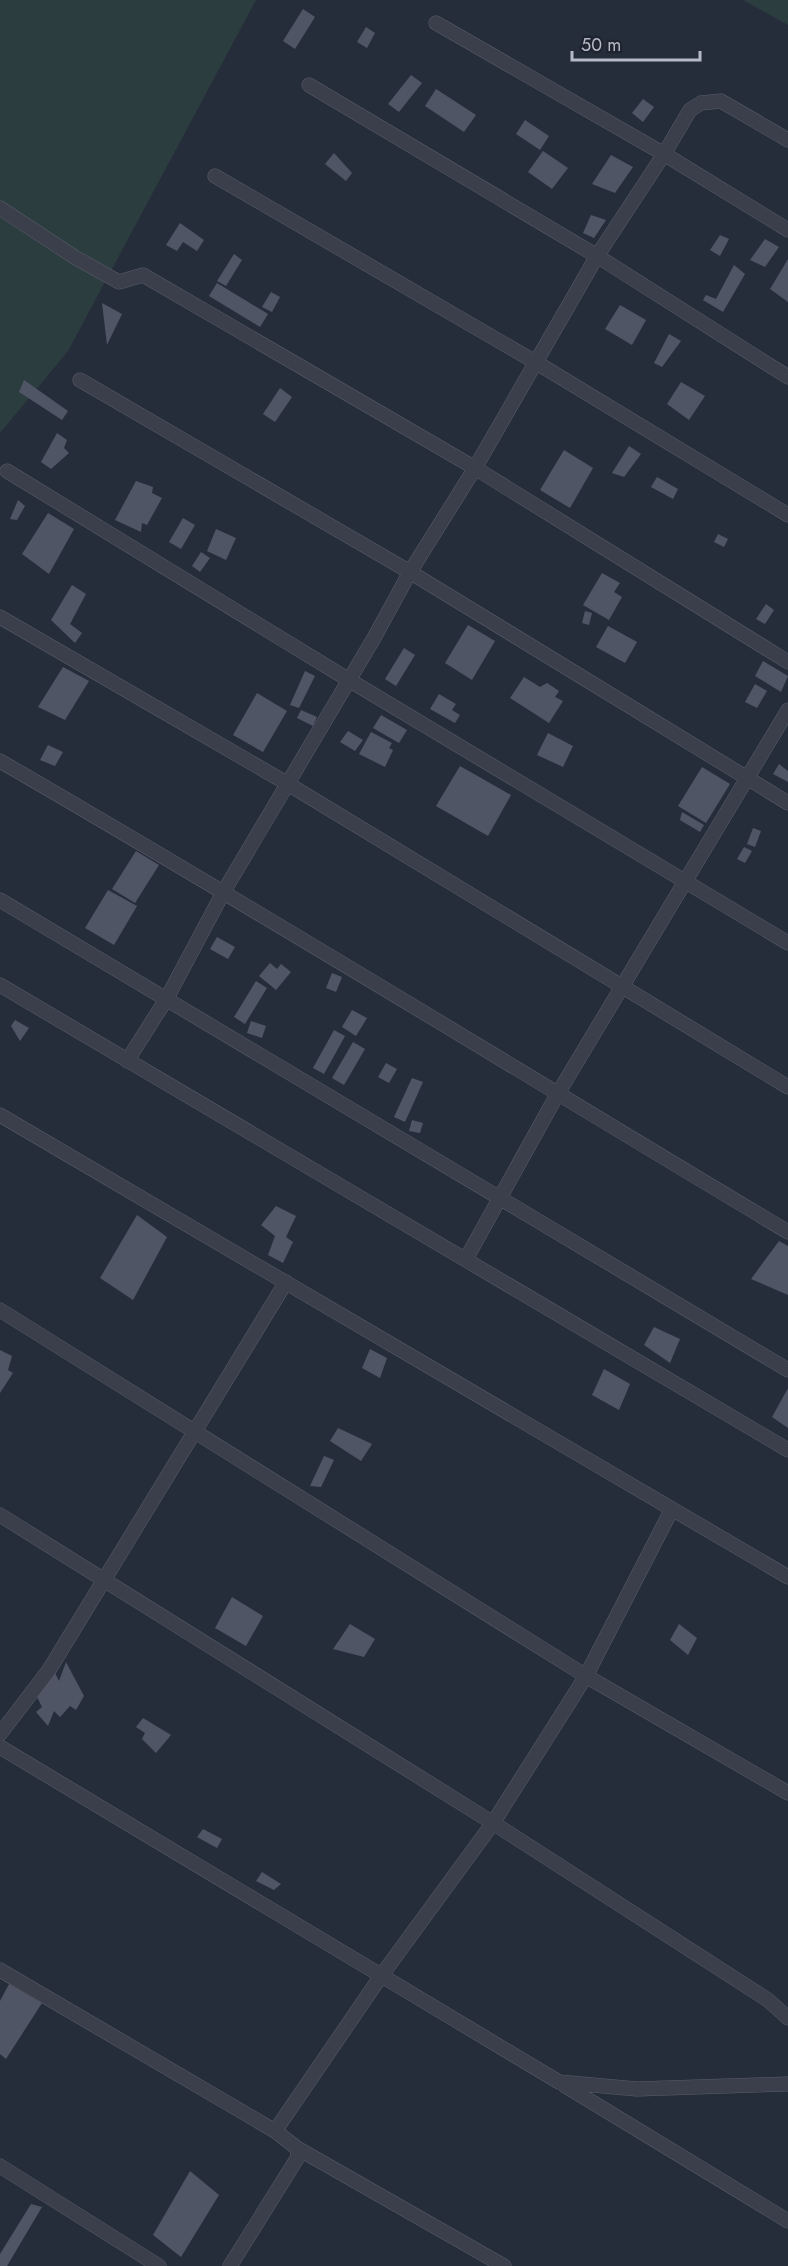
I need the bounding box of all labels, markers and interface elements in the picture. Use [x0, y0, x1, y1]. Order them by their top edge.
scale bar [572, 24, 700, 62]
text: 50 m [581, 32, 621, 58]

